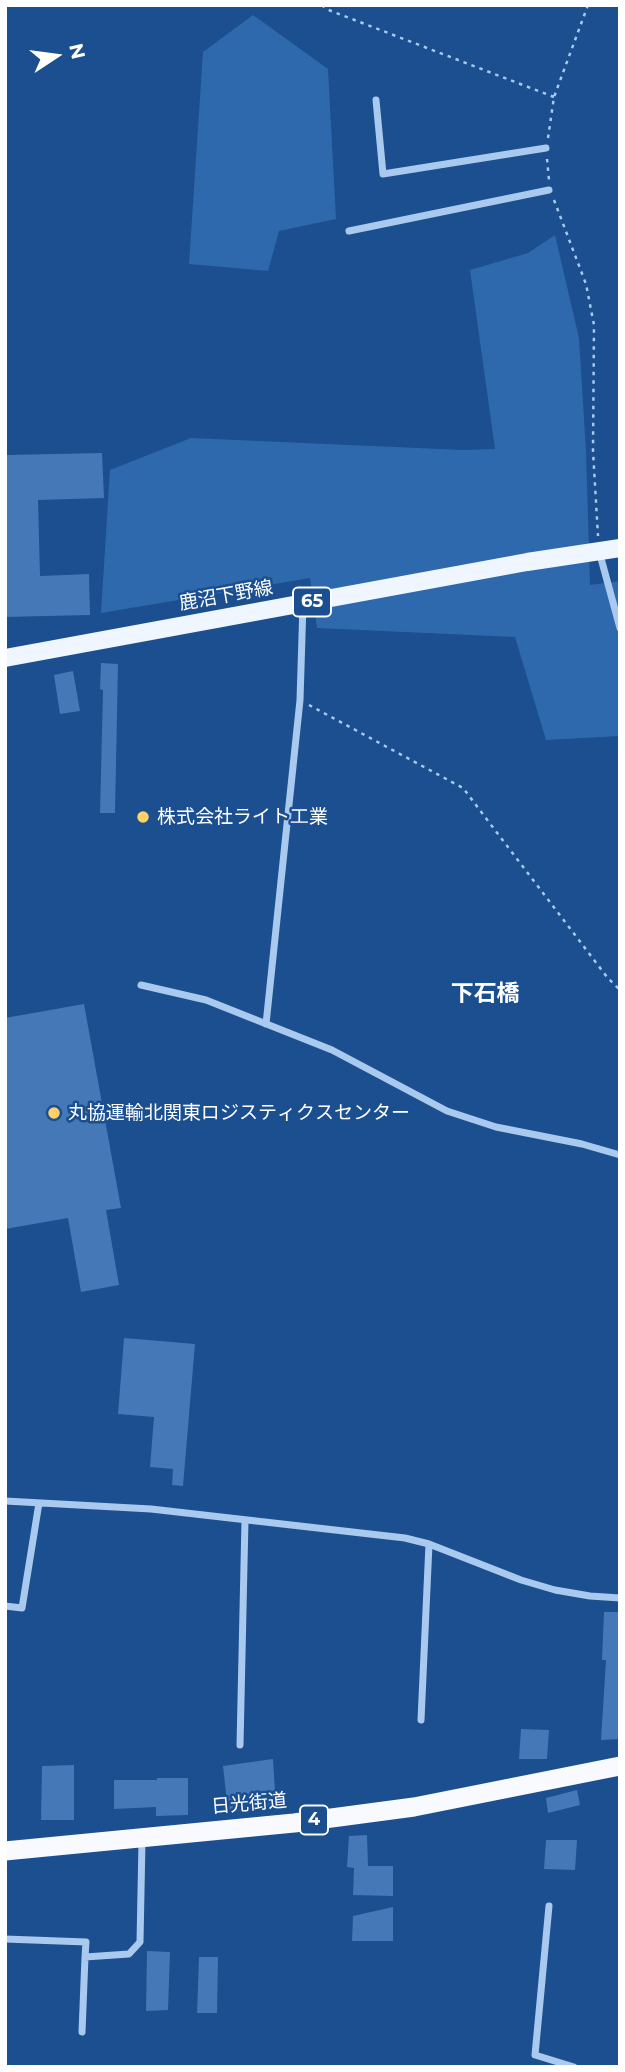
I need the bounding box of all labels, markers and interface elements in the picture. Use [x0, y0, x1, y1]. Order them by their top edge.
north arrow [21, 21, 91, 91]
text: N [64, 41, 90, 61]
street label: 鹿沼下野線 [177, 577, 275, 615]
road number: 65 [293, 588, 331, 616]
place label: 株式会社ライト工業 [157, 806, 328, 828]
marker: 株式会社ライト工業 [135, 809, 151, 825]
district label: 下石橋 [451, 980, 519, 1008]
place label: 丸協運輸北関東ロジスティクスセンター [68, 1102, 410, 1124]
marker: 丸協運輸北関東ロジスティクスセンター [46, 1105, 62, 1121]
street label: 日光街道 [210, 1789, 288, 1819]
road number: 4 [300, 1806, 328, 1834]

